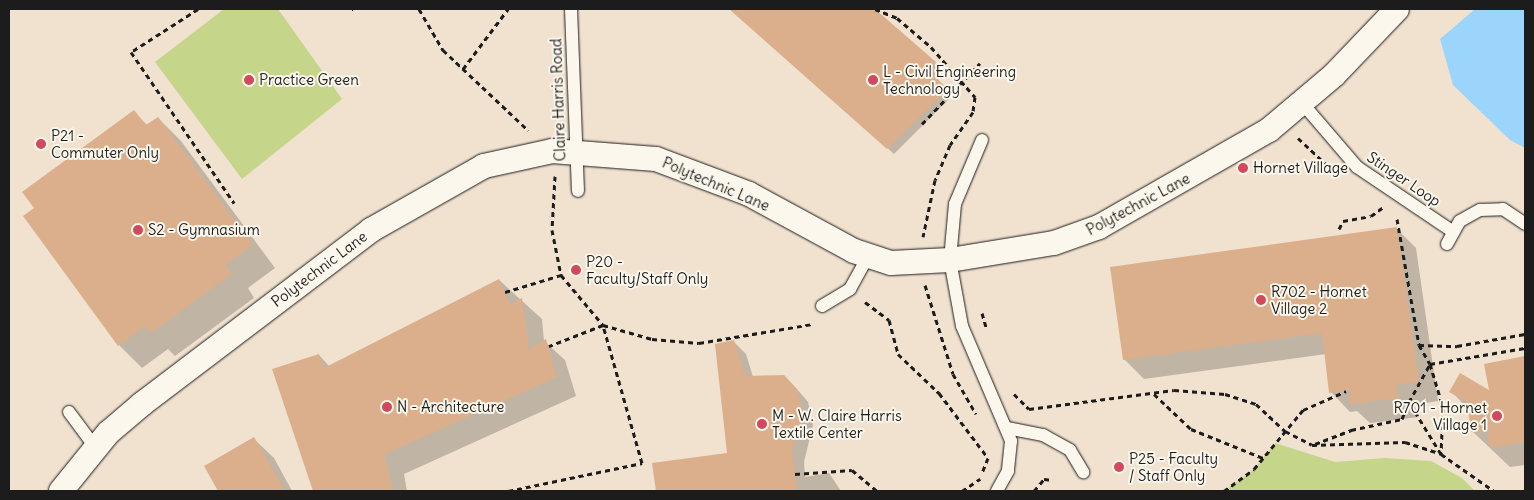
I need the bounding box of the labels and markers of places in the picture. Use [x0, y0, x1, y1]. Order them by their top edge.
place label: L - Civil Engineering Technology [883, 62, 1016, 97]
place label: Practice Green [259, 71, 359, 89]
marker: Practice Green [243, 74, 255, 86]
marker: L - Civil Engineering Technology [867, 74, 879, 86]
place label: P21 - Commuter Only [51, 126, 159, 161]
marker: P21 - Commuter Only [35, 138, 47, 150]
place label: Hornet Village [1253, 159, 1348, 177]
marker: Hornet Village [1237, 162, 1249, 174]
place label: S2 - Gymnasium [148, 221, 260, 239]
marker: S2 - Gymnasium [132, 224, 144, 236]
place label: P20 - Faculty/Staff Only [586, 252, 708, 287]
marker: P20 - Faculty/Staff Only [570, 264, 582, 276]
place label: R702 - Hornet Village 2 [1271, 282, 1367, 317]
marker: R702 - Hornet Village 2 [1255, 294, 1267, 306]
place label: N - Architecture [397, 398, 504, 416]
place label: R701 - Hornet Village 1 [1394, 398, 1487, 433]
marker: N - Architecture [381, 401, 393, 413]
place label: M - W. Claire Harris Textile Center [772, 406, 902, 441]
marker: R701 - Hornet Village 1 [1491, 410, 1503, 422]
marker: M - W. Claire Harris Textile Center [756, 418, 768, 430]
place label: P25 - Faculty / Staff Only [1129, 449, 1218, 484]
marker: P25 - Faculty / Staff Only [1113, 461, 1125, 473]

